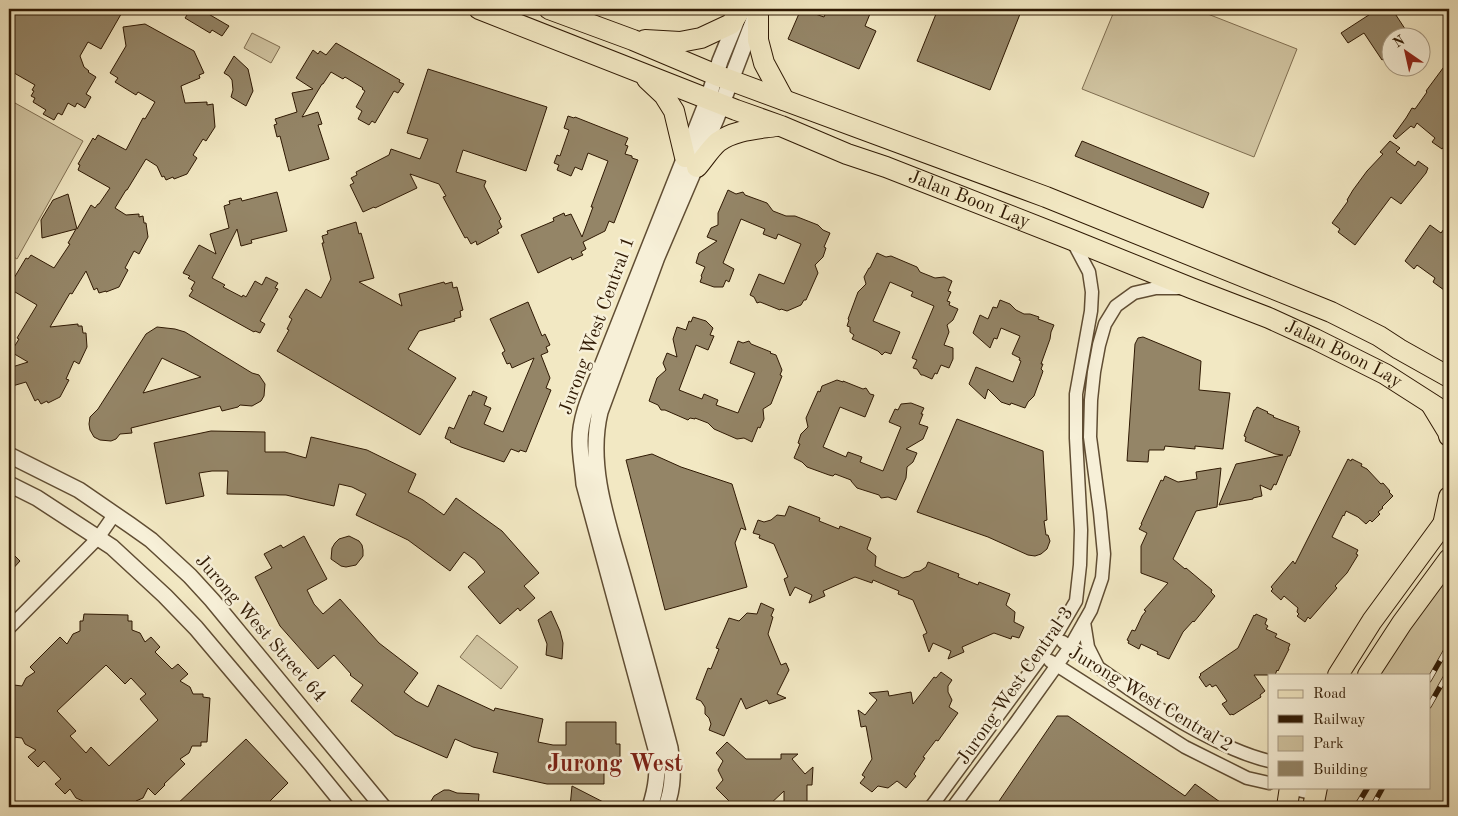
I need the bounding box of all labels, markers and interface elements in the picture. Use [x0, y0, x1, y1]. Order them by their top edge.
north arrow [1380, 28, 1430, 78]
text: N [1391, 33, 1408, 51]
street label: Jalan Boon Lay [905, 167, 1033, 232]
street label: Jurong West Central 1 [557, 234, 639, 418]
street label: Jalan Boon Lay [1281, 317, 1406, 392]
street label: Jurong West Street 64 [191, 552, 329, 706]
street label: Jurong West Central 3 [954, 604, 1078, 768]
street label: Jurong West Central 2 [1065, 643, 1235, 757]
legend [1268, 674, 1430, 788]
text: Road [1313, 687, 1347, 702]
text: Railway [1313, 713, 1366, 728]
text: Park [1313, 737, 1344, 752]
district label: Jurong West [547, 753, 683, 777]
text: Building [1313, 763, 1368, 778]

